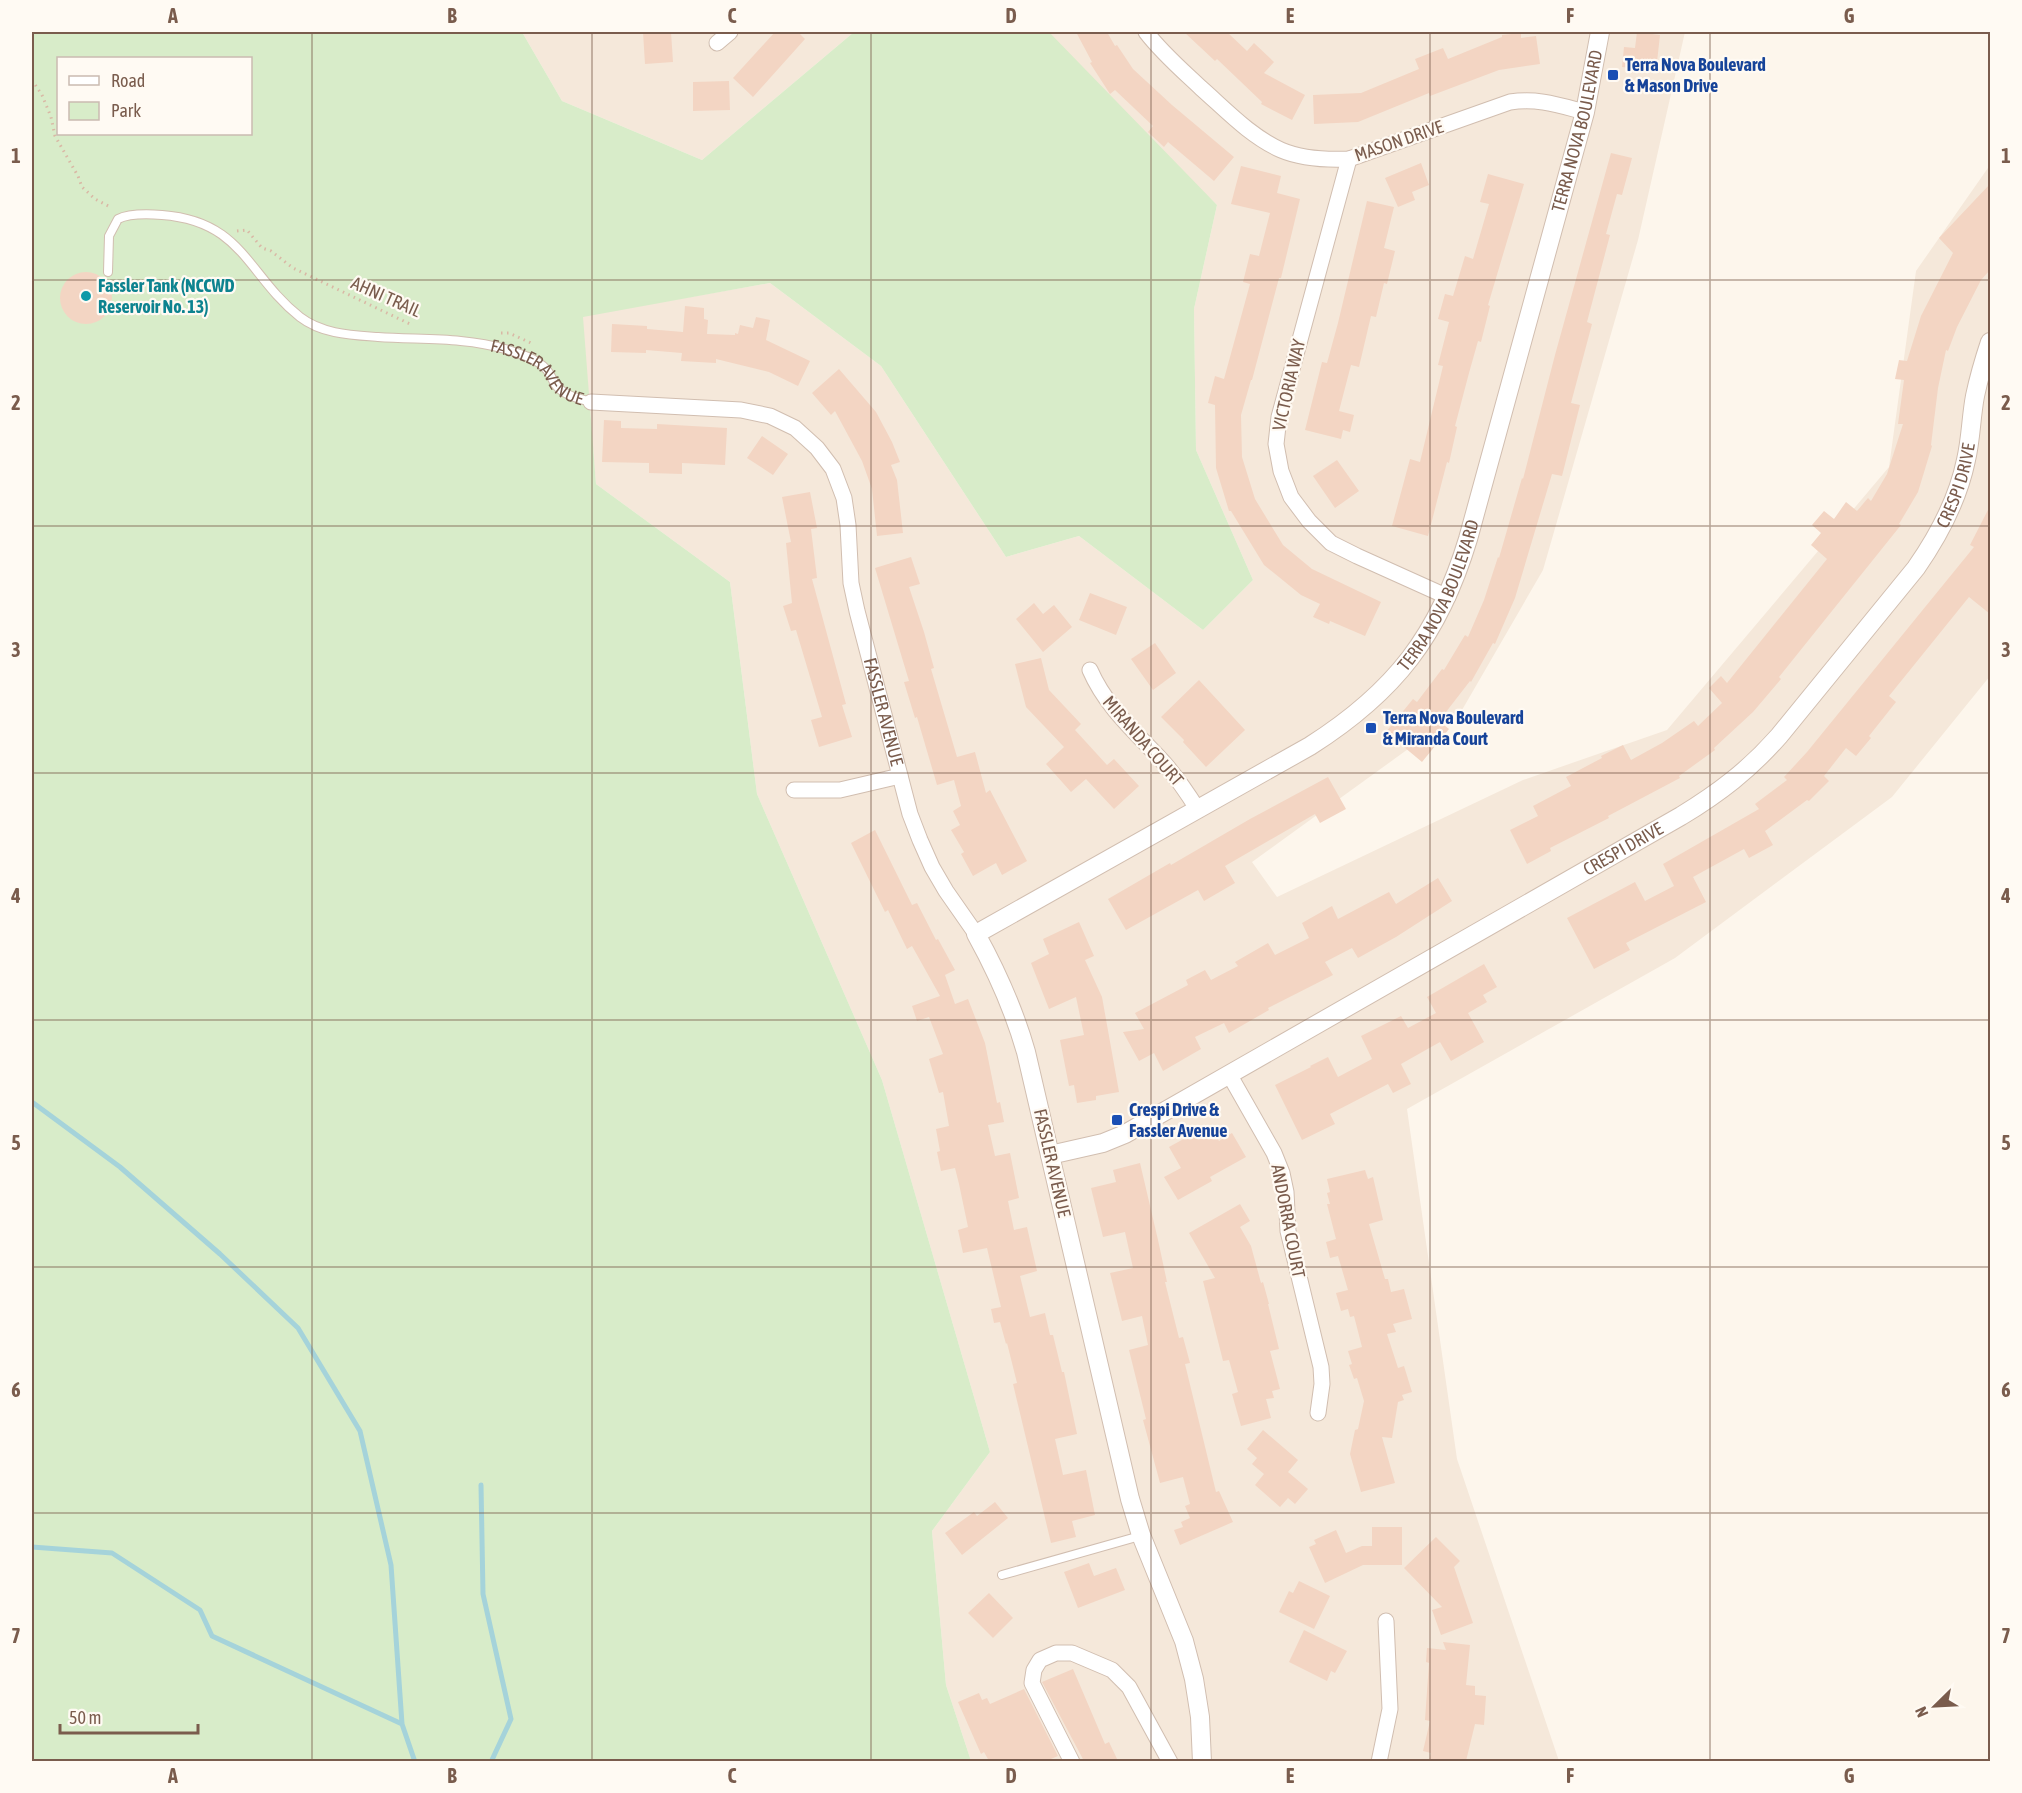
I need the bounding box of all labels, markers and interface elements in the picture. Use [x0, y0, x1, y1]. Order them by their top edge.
text: A [167, 4, 178, 27]
text: B [447, 4, 457, 27]
text: C [728, 4, 737, 27]
text: D [1005, 4, 1017, 27]
text: E [1286, 4, 1295, 27]
text: F [1566, 4, 1574, 27]
text: G [1844, 4, 1855, 27]
street label: TERRA NOVA BOULEVARD [1547, 48, 1606, 214]
place label: Terra Nova Boulevard & Mason Drive [1625, 54, 1766, 96]
legend [57, 57, 252, 135]
marker: Terra Nova Boulevard & Mason Drive [1606, 68, 1620, 82]
text: Road [111, 70, 145, 91]
text: Park [111, 100, 141, 121]
street label: MASON DRIVE [1352, 115, 1446, 165]
text: 1 [11, 144, 21, 167]
text: 1 [2001, 144, 2011, 167]
street label: AHNI TRAIL [348, 272, 424, 321]
place label: Fassler Tank (NCCWD Reservoir No. 13) [98, 275, 235, 317]
marker: Fassler Tank (NCCWD Reservoir No. 13) [79, 289, 93, 303]
street label: FASSLER AVENUE [489, 335, 586, 409]
street label: VICTORIA WAY [1268, 337, 1309, 433]
text: 2 [11, 391, 21, 414]
text: 2 [2001, 391, 2011, 414]
street label: CRESPI DRIVE [1932, 441, 1979, 531]
street label: TERRA NOVA BOULEVARD [1393, 517, 1483, 675]
text: 3 [11, 638, 21, 661]
text: 3 [2001, 638, 2011, 661]
street label: FASSLER AVENUE [860, 655, 908, 768]
street label: MIRANDA COURT [1099, 691, 1188, 790]
place label: Terra Nova Boulevard & Miranda Court [1383, 707, 1524, 749]
marker: Terra Nova Boulevard & Miranda Court [1364, 721, 1378, 735]
street label: CRESPI DRIVE [1579, 817, 1667, 880]
text: 4 [10, 884, 21, 907]
text: 4 [2000, 884, 2011, 907]
place label: Crespi Drive & Fassler Avenue [1129, 1099, 1227, 1141]
street label: FASSLER AVENUE [1030, 1107, 1075, 1220]
marker: Crespi Drive & Fassler Avenue [1110, 1113, 1124, 1127]
text: 5 [11, 1131, 21, 1154]
text: 5 [2001, 1131, 2011, 1154]
street label: ANDORRA COURT [1267, 1162, 1310, 1279]
text: 6 [11, 1378, 21, 1401]
text: 6 [2001, 1378, 2011, 1401]
text: 7 [11, 1624, 21, 1647]
text: 7 [2001, 1624, 2011, 1647]
north arrow [1905, 1676, 1965, 1736]
scale bar [60, 1697, 198, 1735]
text: N [1911, 1704, 1931, 1720]
text: 50 m [69, 1707, 101, 1728]
text: A [167, 1764, 178, 1787]
text: B [447, 1764, 457, 1787]
text: C [728, 1764, 737, 1787]
text: D [1005, 1764, 1017, 1787]
text: E [1286, 1764, 1295, 1787]
text: F [1566, 1764, 1574, 1787]
text: G [1844, 1764, 1855, 1787]

